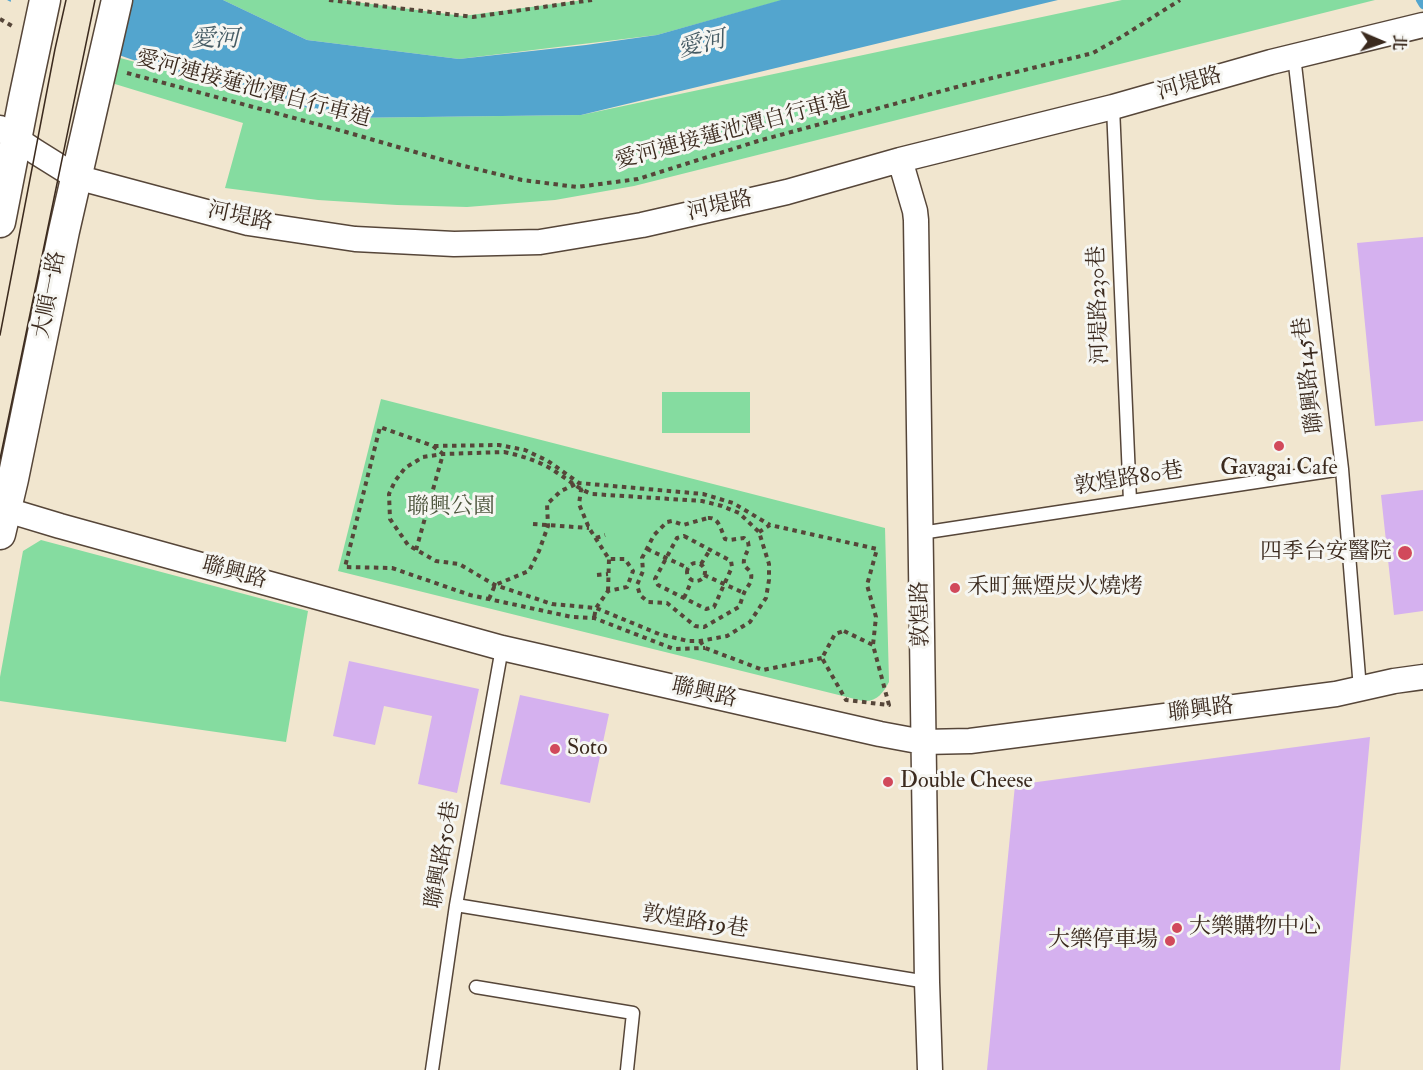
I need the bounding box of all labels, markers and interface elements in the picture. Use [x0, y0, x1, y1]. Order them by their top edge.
north arrow [1351, 12, 1411, 72]
water label: 愛河 [191, 27, 239, 55]
water label: 愛河 [675, 27, 729, 65]
text: 北 [1389, 34, 1409, 51]
street label: 愛河連接蓮池潭自行車道 [133, 46, 373, 134]
street label: 河堤路 [1155, 63, 1225, 107]
street label: 愛河連接蓮池潭自行車道 [613, 88, 853, 176]
street label: 河堤路 [685, 187, 755, 227]
street label: 河堤路 [205, 198, 275, 238]
street label: 河堤路230巷 [1085, 245, 1115, 365]
street label: 大順一路 [30, 249, 72, 341]
street label: 聯興路145巷 [1290, 315, 1330, 435]
marker: Gavagai Cafe [1272, 439, 1286, 453]
place label: Gavagai Cafe [1220, 456, 1338, 482]
street label: 敦煌路80巷 [1073, 458, 1185, 502]
park label: 聯興公園 [407, 495, 495, 521]
place label: 四季台安醫院 [1260, 540, 1392, 566]
marker: 四季台安醫院 [1396, 544, 1414, 562]
street label: 聯興路 [199, 553, 269, 595]
place label: 禾町無煙炭火燒烤 [967, 575, 1143, 601]
street label: 敦煌路 [908, 581, 936, 647]
marker: 禾町無煙炭火燒烤 [948, 581, 962, 595]
street label: 聯興路 [669, 674, 739, 714]
street label: 聯興路 [1167, 694, 1235, 728]
place label: Soto [567, 736, 607, 762]
marker: Soto [548, 742, 562, 756]
place label: Double Cheese [900, 769, 1033, 795]
marker: Double Cheese [881, 775, 895, 789]
street label: 聯興路50巷 [422, 799, 466, 911]
street label: 敦煌路19巷 [640, 902, 750, 944]
place label: 大樂購物中心 [1189, 915, 1321, 941]
marker: 大樂購物中心 [1170, 921, 1184, 935]
place label: 大樂停車場 [1048, 928, 1158, 954]
marker: 大樂停車場 [1163, 934, 1177, 948]

